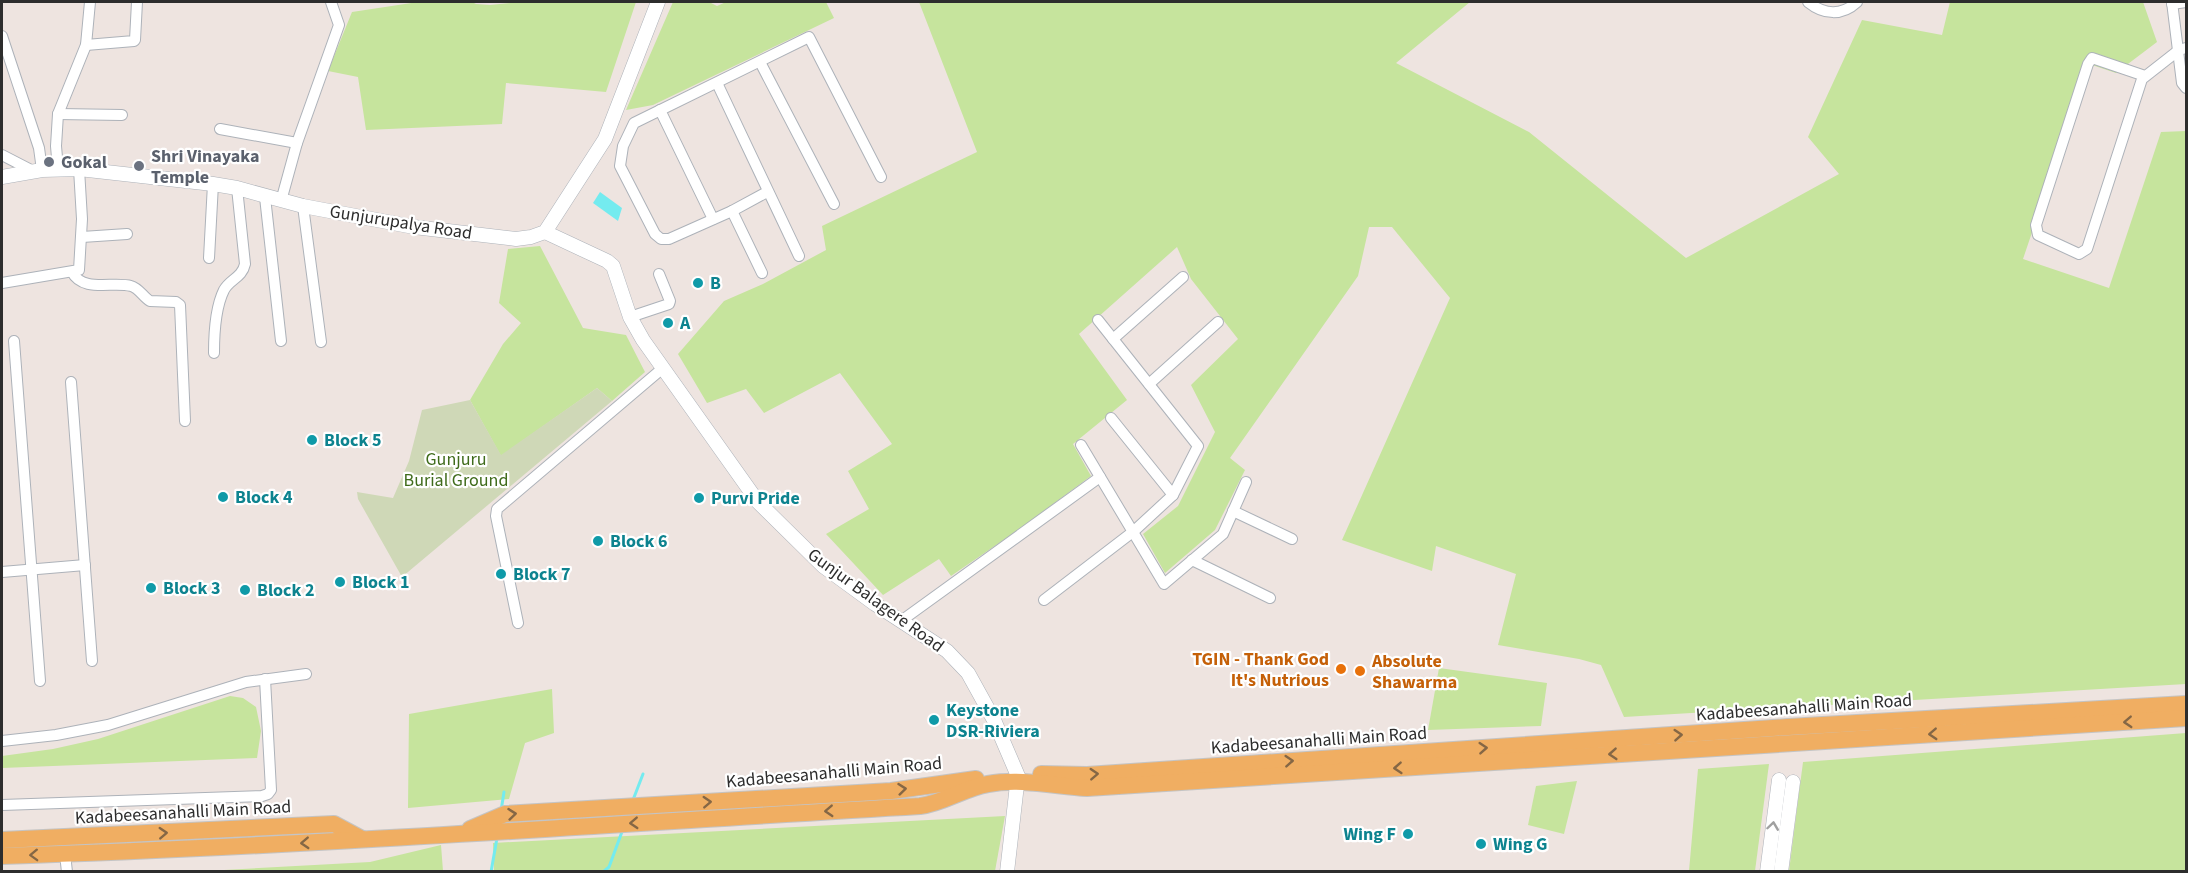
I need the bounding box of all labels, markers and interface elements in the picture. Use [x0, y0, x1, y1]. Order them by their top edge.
place label: Shri Vinayaka Temple [151, 144, 259, 190]
place label: Gokal [61, 150, 107, 175]
marker: Gokal [42, 155, 56, 169]
marker: Shri Vinayaka Temple [132, 159, 146, 173]
street label: Gunjurupalya Road [328, 199, 474, 246]
place label: B [710, 271, 721, 296]
marker: B [691, 276, 705, 290]
place label: A [679, 311, 691, 336]
marker: A [661, 316, 675, 330]
place label: Block 5 [324, 428, 381, 453]
marker: Block 5 [305, 433, 319, 447]
park label: Gunjuru Burial Ground [404, 447, 508, 493]
place label: Block 4 [235, 485, 293, 510]
place label: Purvi Pride [711, 486, 800, 511]
marker: Block 4 [216, 490, 230, 504]
marker: Purvi Pride [692, 491, 706, 505]
place label: Block 6 [610, 529, 667, 554]
marker: Block 6 [591, 534, 605, 548]
street label: Gunjur Balagere Road [802, 542, 949, 658]
place label: Block 7 [513, 562, 570, 587]
marker: Block 7 [494, 567, 508, 581]
place label: Block 1 [352, 570, 409, 595]
marker: Block 1 [333, 575, 347, 589]
place label: Block 3 [163, 576, 220, 601]
place label: Block 2 [257, 578, 314, 603]
marker: Block 3 [144, 581, 158, 595]
marker: Block 2 [238, 583, 252, 597]
place label: TGIN - Thank God It's Nutrious [1192, 647, 1329, 693]
place label: Absolute Shawarma [1371, 649, 1457, 695]
marker: TGIN - Thank God It's Nutrious [1334, 662, 1348, 676]
marker: Absolute Shawarma [1353, 664, 1367, 678]
street label: Kadabeesanahalli Main Road [1695, 687, 1913, 728]
place label: Keystone DSR-Riviera [946, 698, 1040, 744]
marker: Keystone DSR-Riviera [927, 713, 941, 727]
one-way arrow [2124, 715, 2133, 728]
street label: Kadabeesanahalli Main Road [1210, 720, 1428, 761]
one-way arrow [1929, 727, 1938, 740]
one-way arrow [1674, 729, 1683, 742]
one-way arrow [1479, 742, 1488, 755]
one-way arrow [1609, 747, 1618, 760]
street label: Kadabeesanahalli Main Road [725, 751, 943, 794]
one-way arrow [1284, 755, 1293, 768]
one-way arrow [1393, 761, 1402, 774]
one-way arrow [1090, 768, 1099, 781]
one-way arrow [897, 784, 906, 796]
street label: Kadabeesanahalli Main Road [74, 794, 292, 831]
one-way arrow [702, 795, 711, 808]
one-way arrow [824, 805, 833, 818]
one-way arrow [508, 808, 517, 821]
one-way arrow [630, 816, 639, 829]
one-way arrow [1767, 821, 1779, 830]
place label: Wing F [1343, 822, 1396, 847]
one-way arrow [159, 826, 168, 839]
marker: Wing F [1401, 827, 1415, 841]
place label: Wing G [1493, 832, 1548, 857]
one-way arrow [300, 836, 309, 849]
marker: Wing G [1474, 837, 1488, 851]
one-way arrow [30, 849, 39, 861]

